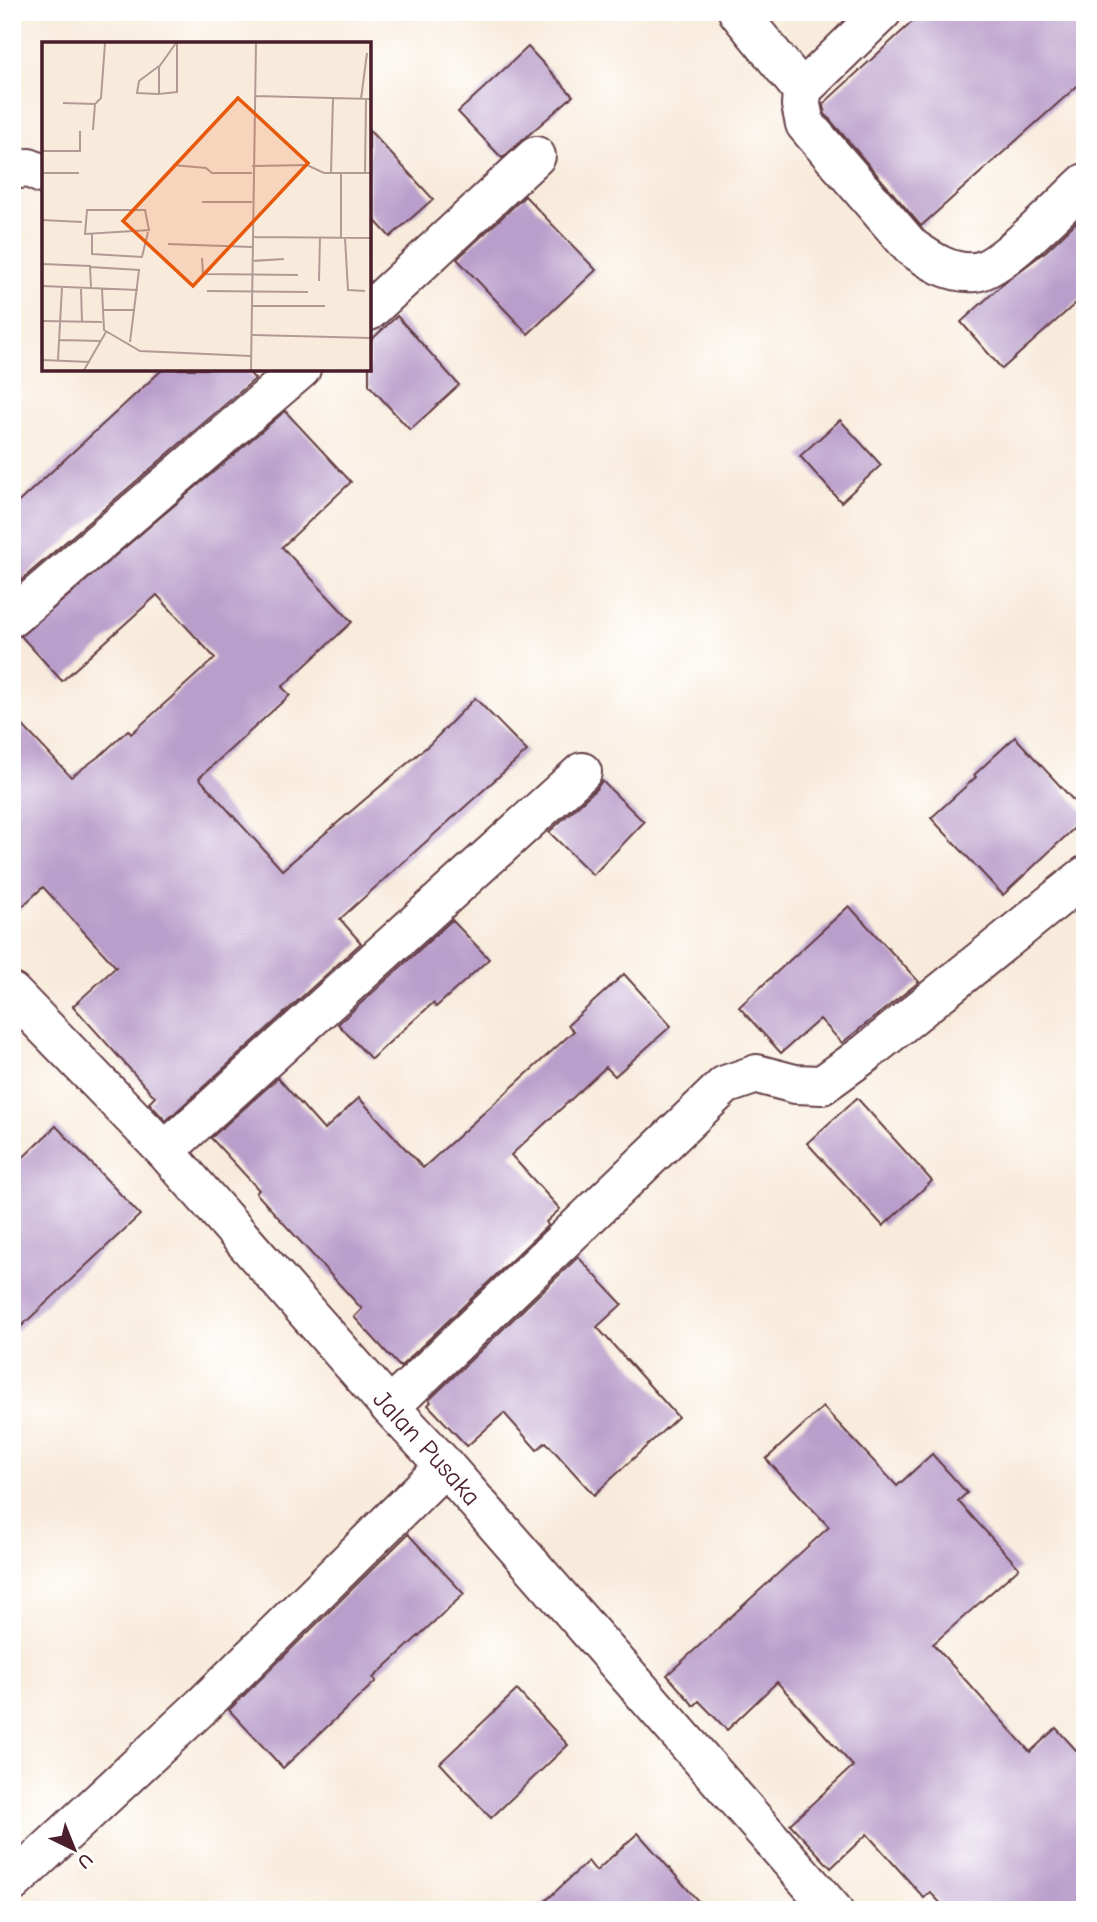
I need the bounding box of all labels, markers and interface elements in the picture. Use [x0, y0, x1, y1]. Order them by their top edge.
inset map [42, 42, 371, 371]
street label: Jalan Pusaka [367, 1385, 487, 1512]
north arrow [38, 1814, 108, 1884]
text: U [73, 1848, 97, 1873]

